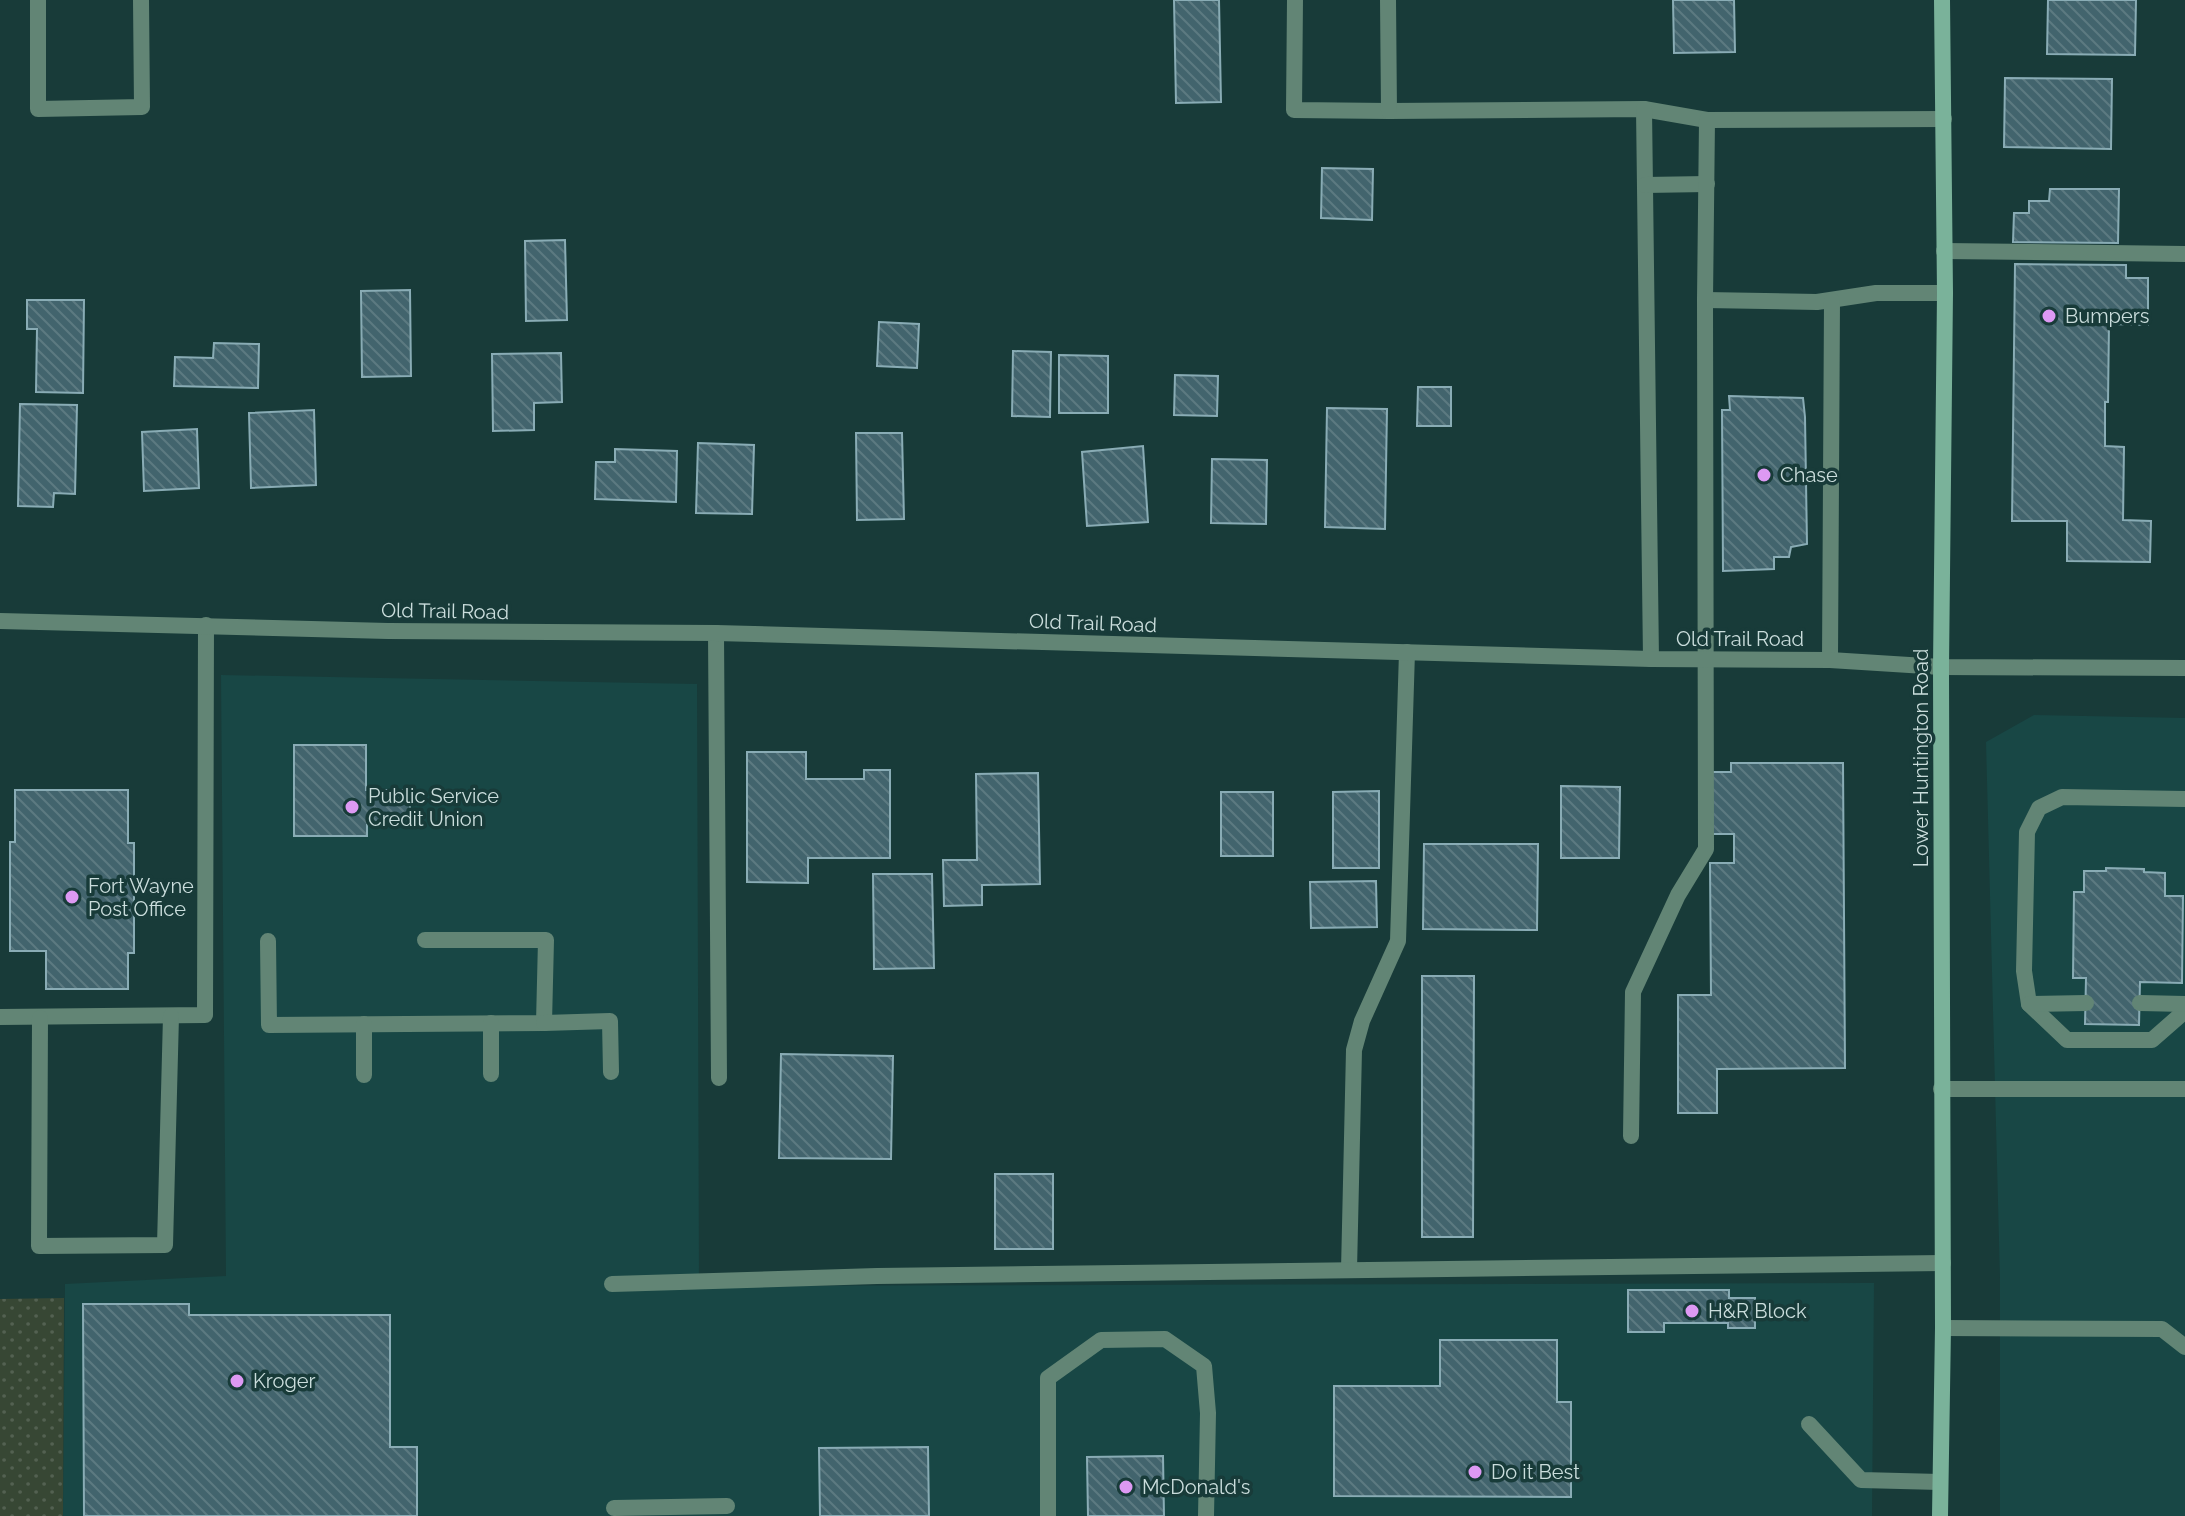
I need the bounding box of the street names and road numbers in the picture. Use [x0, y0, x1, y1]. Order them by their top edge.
street label: Old Trail Road [381, 598, 509, 624]
street label: Old Trail Road [1029, 609, 1157, 637]
street label: Old Trail Road [1676, 627, 1804, 651]
street label: Lower Huntington Road [1909, 649, 1933, 867]

